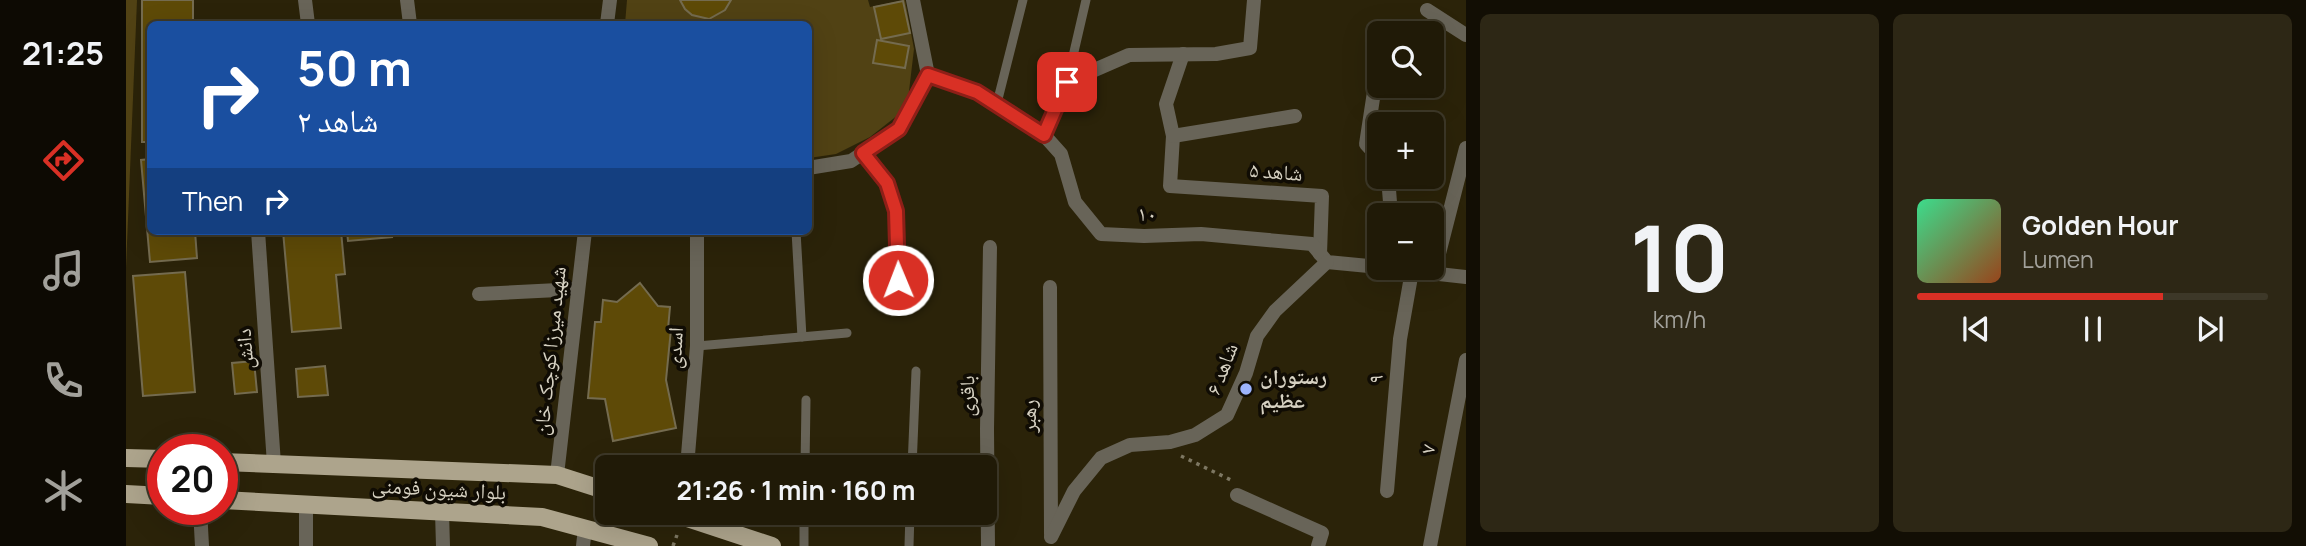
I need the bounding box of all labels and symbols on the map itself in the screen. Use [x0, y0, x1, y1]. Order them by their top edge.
pin [1037, 52, 1097, 112]
street label: شاهد ۵ [1248, 155, 1304, 187]
street label: ۱۰ [1138, 199, 1156, 227]
position arrow [861, 243, 935, 317]
street label: شهید میرزا کوچک خان [526, 265, 572, 437]
street label: اسدی [659, 326, 689, 370]
street label: دانش [229, 328, 259, 370]
street label: شاهد ۶ [1198, 339, 1244, 399]
place label: رستوران عظیم [1260, 362, 1327, 415]
street label: ۹ [1361, 373, 1389, 385]
street label: باقری [952, 375, 980, 417]
marker: رستوران عظیم [1238, 381, 1254, 397]
street label: رهبر [1014, 399, 1042, 434]
speed limit sign: 20 [147, 434, 238, 525]
street label: ۷ [1412, 442, 1442, 456]
street label: بلوار شیون فومنی [371, 470, 507, 506]

